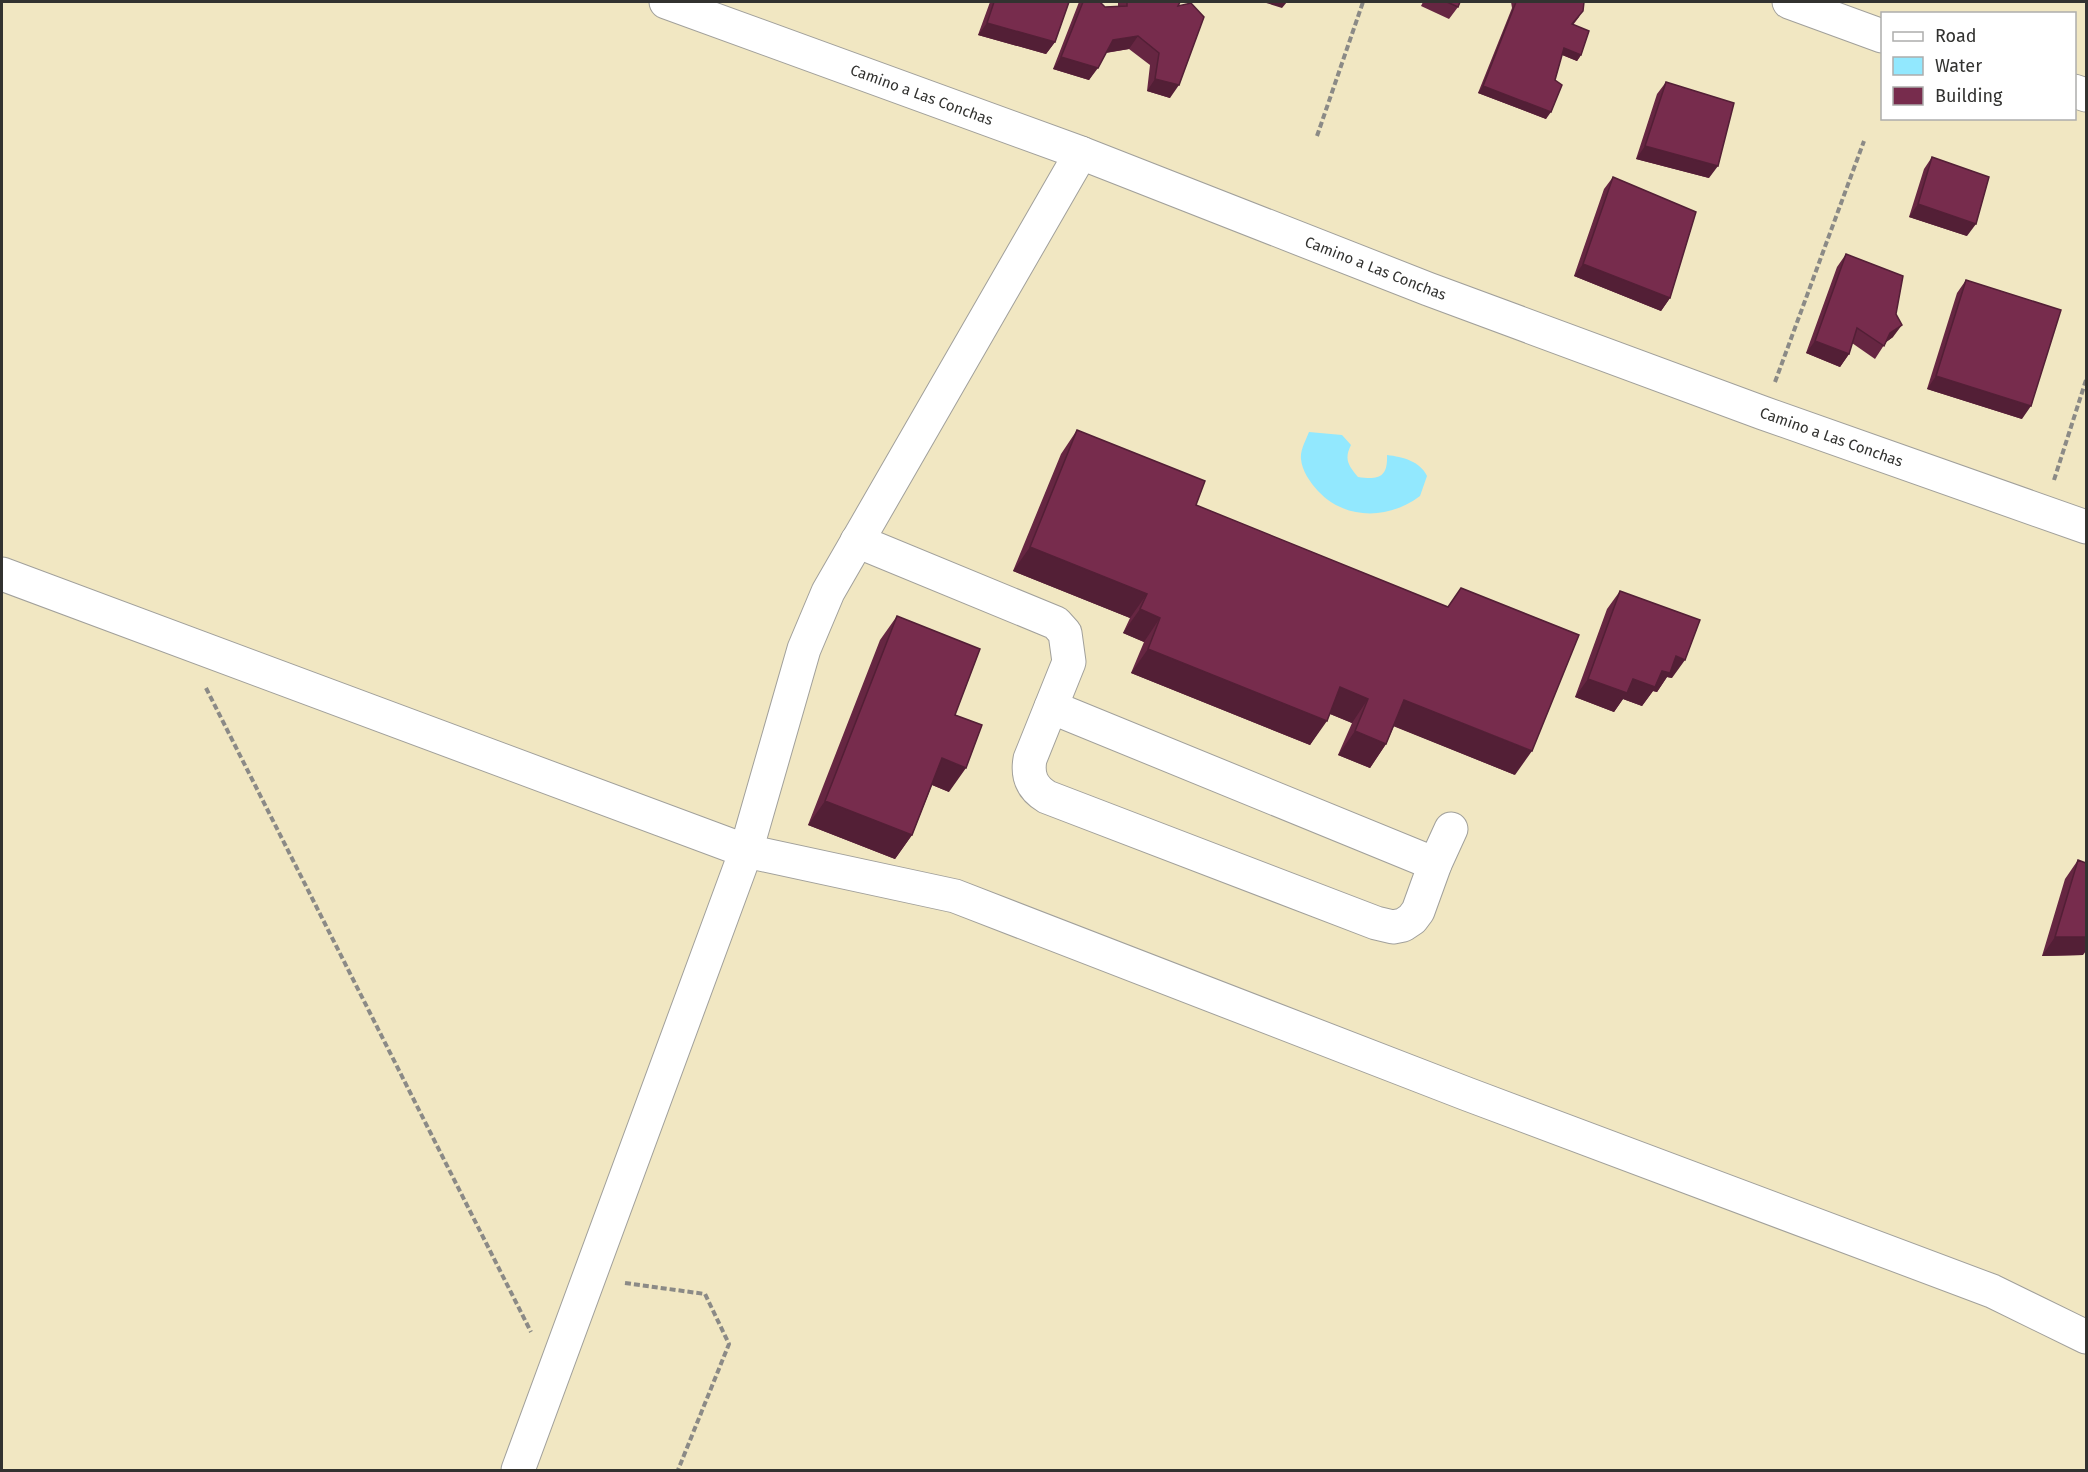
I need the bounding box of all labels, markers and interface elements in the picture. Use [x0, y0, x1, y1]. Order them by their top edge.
legend [1881, 12, 2076, 120]
text: Road [1935, 25, 1977, 47]
text: Water [1935, 55, 1982, 77]
street label: Camino a Las Conchas [848, 61, 995, 129]
text: Building [1935, 85, 2003, 107]
street label: Camino a Las Conchas [1302, 233, 1449, 304]
street label: Camino a Las Conchas [1758, 404, 1905, 471]

